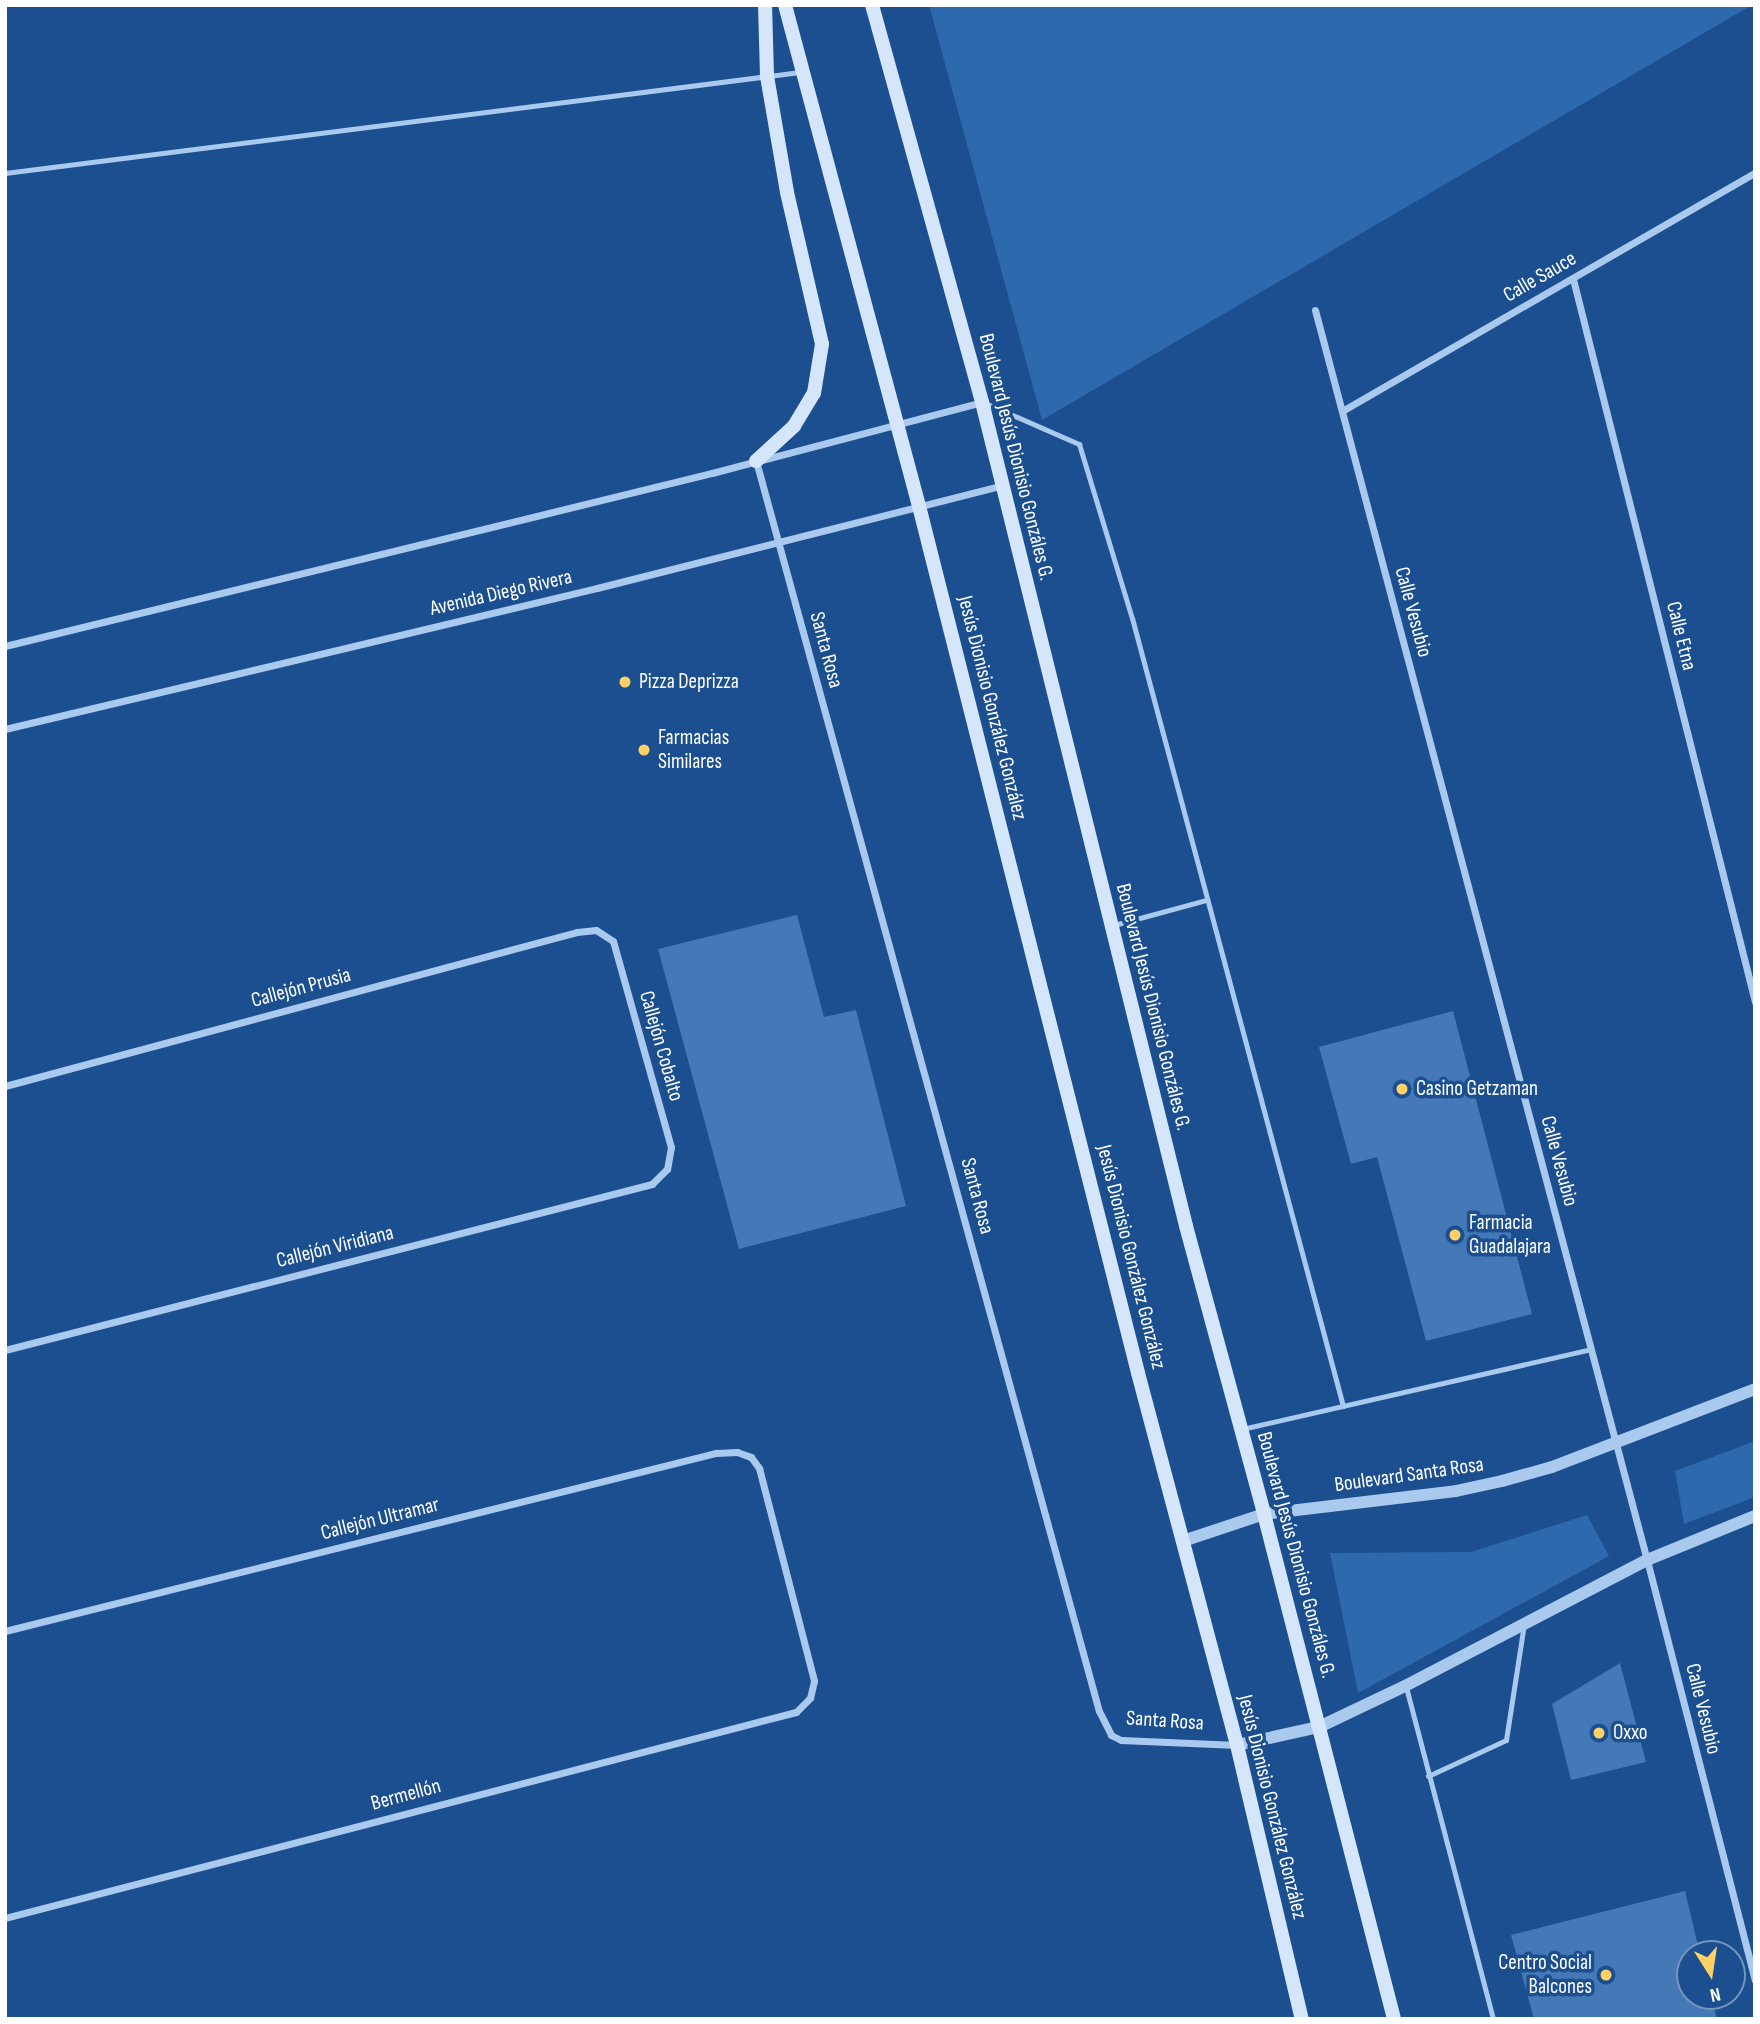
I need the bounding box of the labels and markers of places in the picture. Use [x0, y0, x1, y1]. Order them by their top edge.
place label: Pizza Deprizza [639, 669, 739, 695]
marker: Pizza Deprizza [617, 674, 633, 690]
place label: Farmacias Similares [658, 725, 729, 775]
marker: Farmacias Similares [636, 742, 652, 758]
place label: Casino Getzaman [1416, 1076, 1538, 1102]
marker: Casino Getzaman [1394, 1081, 1410, 1097]
place label: Farmacia Guadalajara [1469, 1210, 1551, 1260]
marker: Farmacia Guadalajara [1447, 1227, 1463, 1243]
place label: Oxxo [1613, 1720, 1647, 1746]
marker: Oxxo [1591, 1725, 1607, 1741]
place label: Centro Social Balcones [1498, 1950, 1592, 2000]
marker: Centro Social Balcones [1598, 1967, 1614, 1983]

